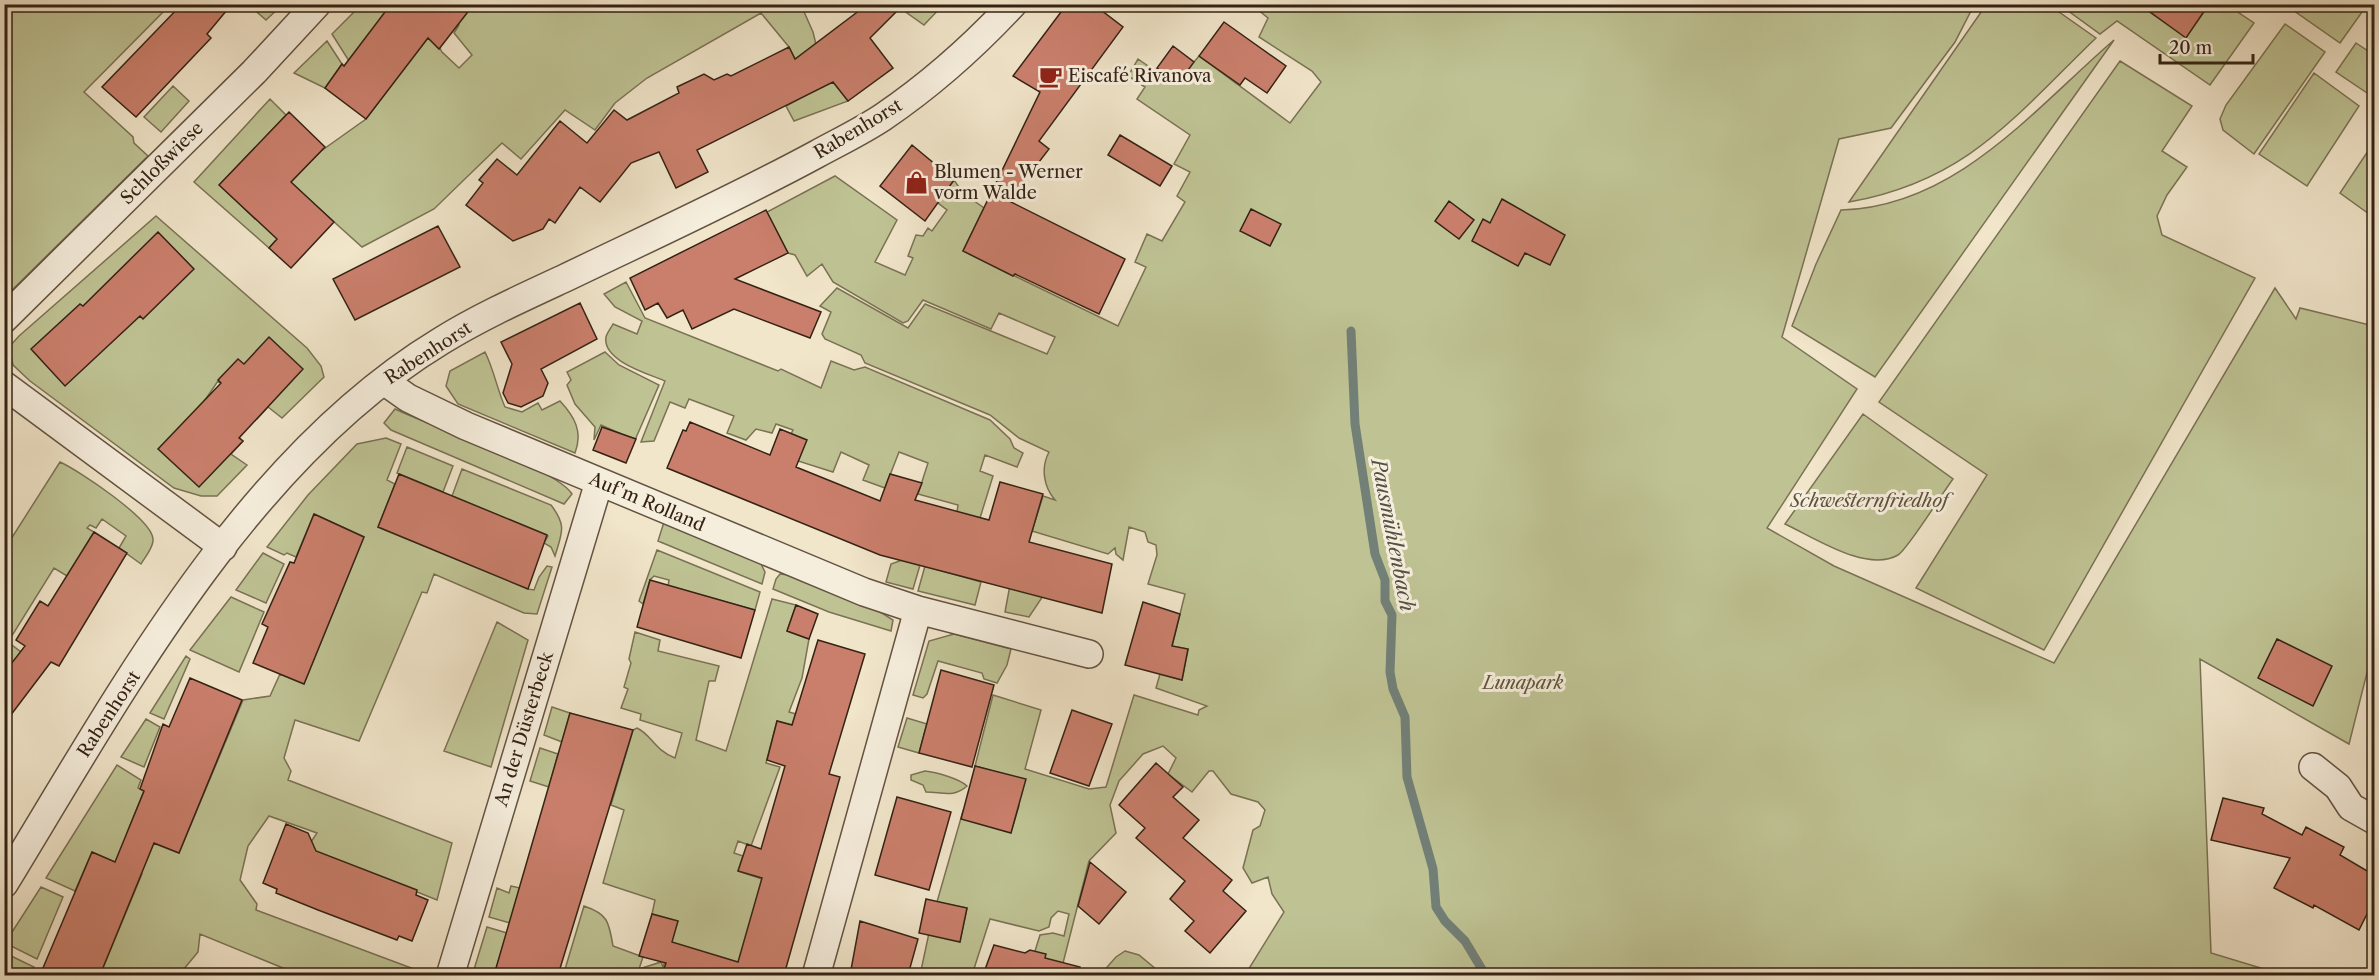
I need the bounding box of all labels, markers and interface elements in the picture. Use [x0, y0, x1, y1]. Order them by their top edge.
scale bar [2160, 27, 2253, 65]
text: 20 m [2169, 37, 2213, 59]
cafe icon: Eiscafé Rivanova [1037, 63, 1063, 89]
place label: Eiscafé Rivanova [1068, 65, 1212, 87]
street label: Rabenhorst [810, 94, 907, 164]
street label: Schloßwiese [116, 117, 208, 209]
place label: Blumen - Werner vorm Walde [933, 161, 1083, 204]
shop icon: Blumen - Werner vorm Walde [903, 169, 929, 195]
street label: Rabenhorst [381, 317, 476, 389]
water label: Pausmühlenbach [1366, 455, 1420, 613]
street label: Auf'm Rolland [585, 467, 708, 536]
park label: Schwesternfriedhof [1789, 490, 1954, 512]
street label: An der Düsterbeck [490, 648, 558, 810]
street label: Rabenhorst [73, 666, 145, 761]
park label: Lunapark [1481, 672, 1564, 694]

